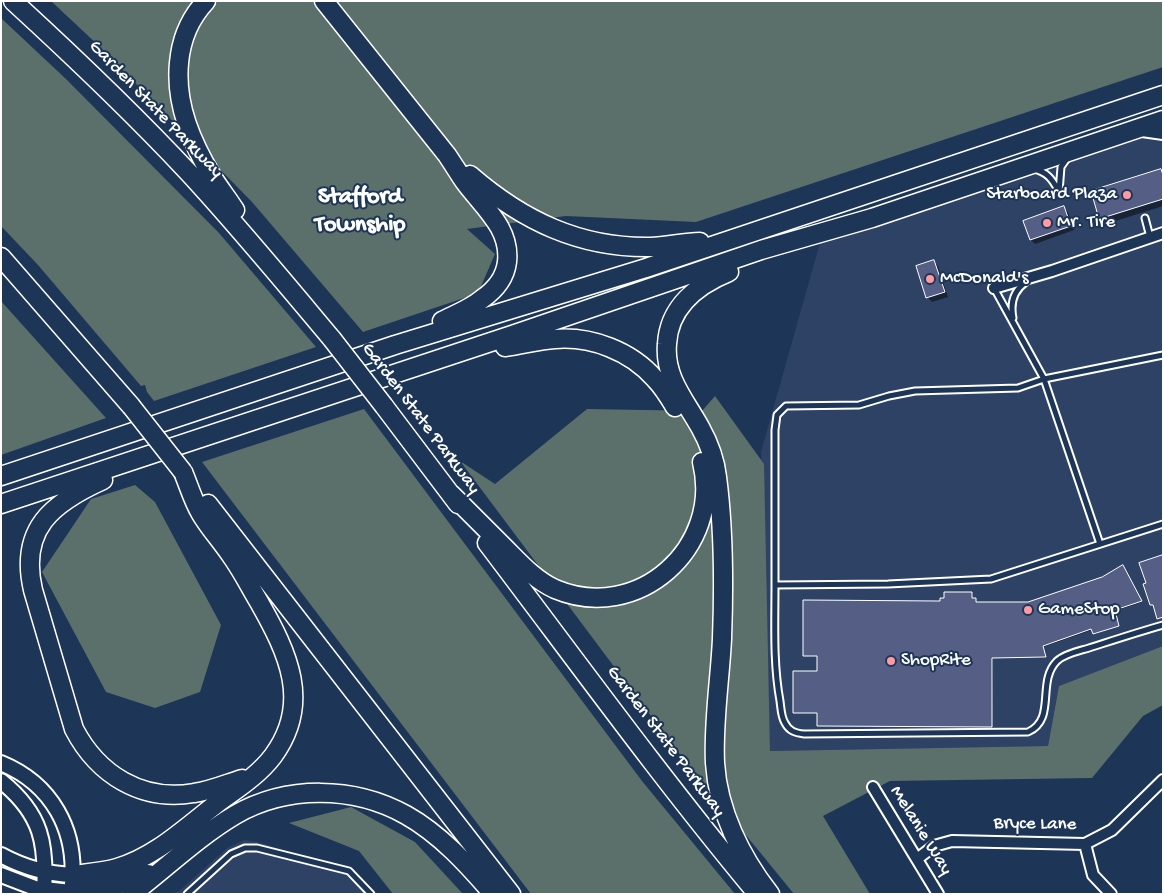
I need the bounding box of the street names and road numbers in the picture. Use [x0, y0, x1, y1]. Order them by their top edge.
street label: Garden State Parkway [83, 36, 227, 184]
street label: Garden State Parkway [356, 339, 484, 499]
street label: Garden State Parkway [601, 662, 729, 822]
street label: Melanie Way [884, 782, 956, 880]
street label: Bryce Lane [993, 813, 1077, 837]

